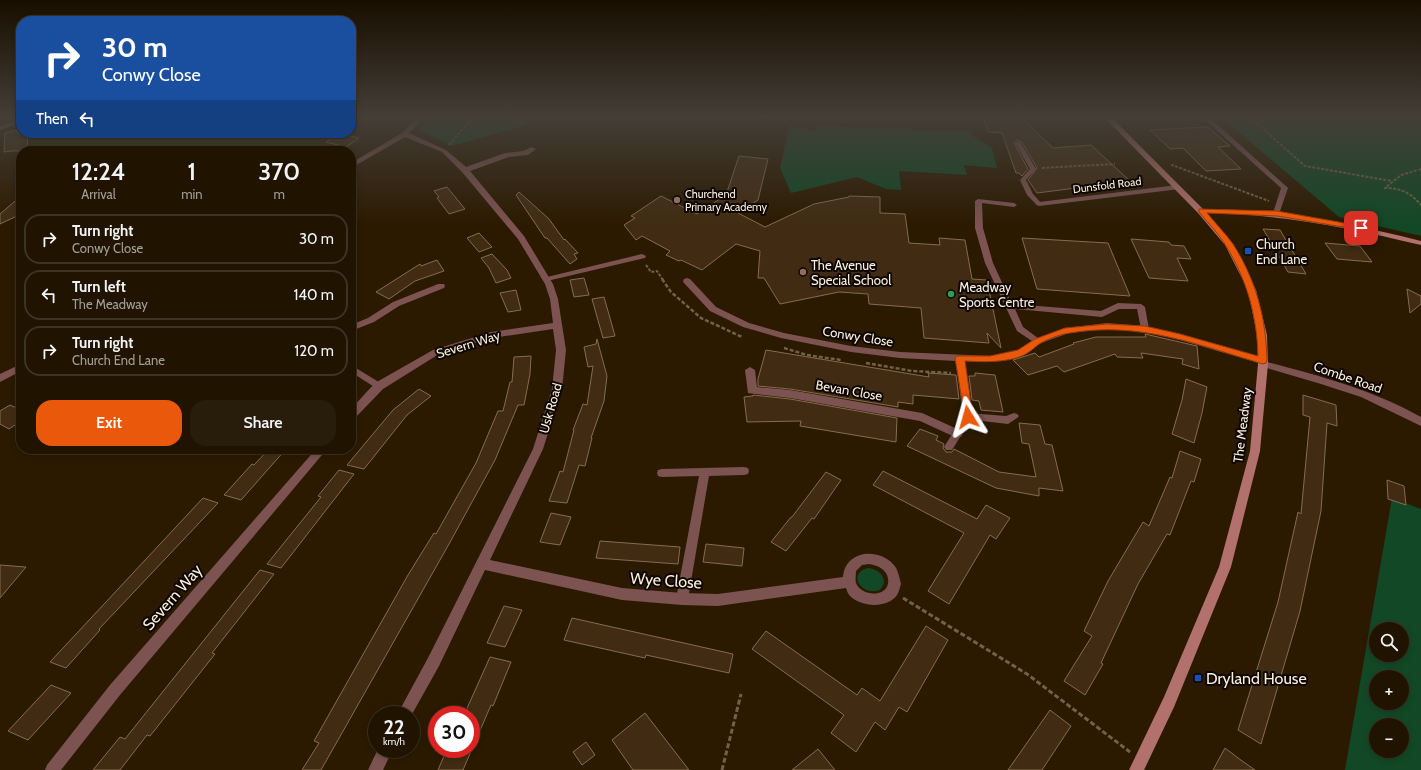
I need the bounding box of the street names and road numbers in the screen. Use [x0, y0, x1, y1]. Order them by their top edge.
street label: Dunsfold Road [1072, 174, 1142, 196]
street label: Conwy Close [822, 323, 895, 350]
street label: Severn Way [434, 327, 502, 361]
street label: Combe Road [1312, 358, 1384, 396]
street label: Bevan Close [814, 376, 884, 404]
street label: Usk Road [535, 381, 565, 435]
street label: The Meadway [1229, 386, 1255, 464]
street label: Severn Way [139, 561, 206, 634]
street label: Wye Close [629, 569, 702, 592]

